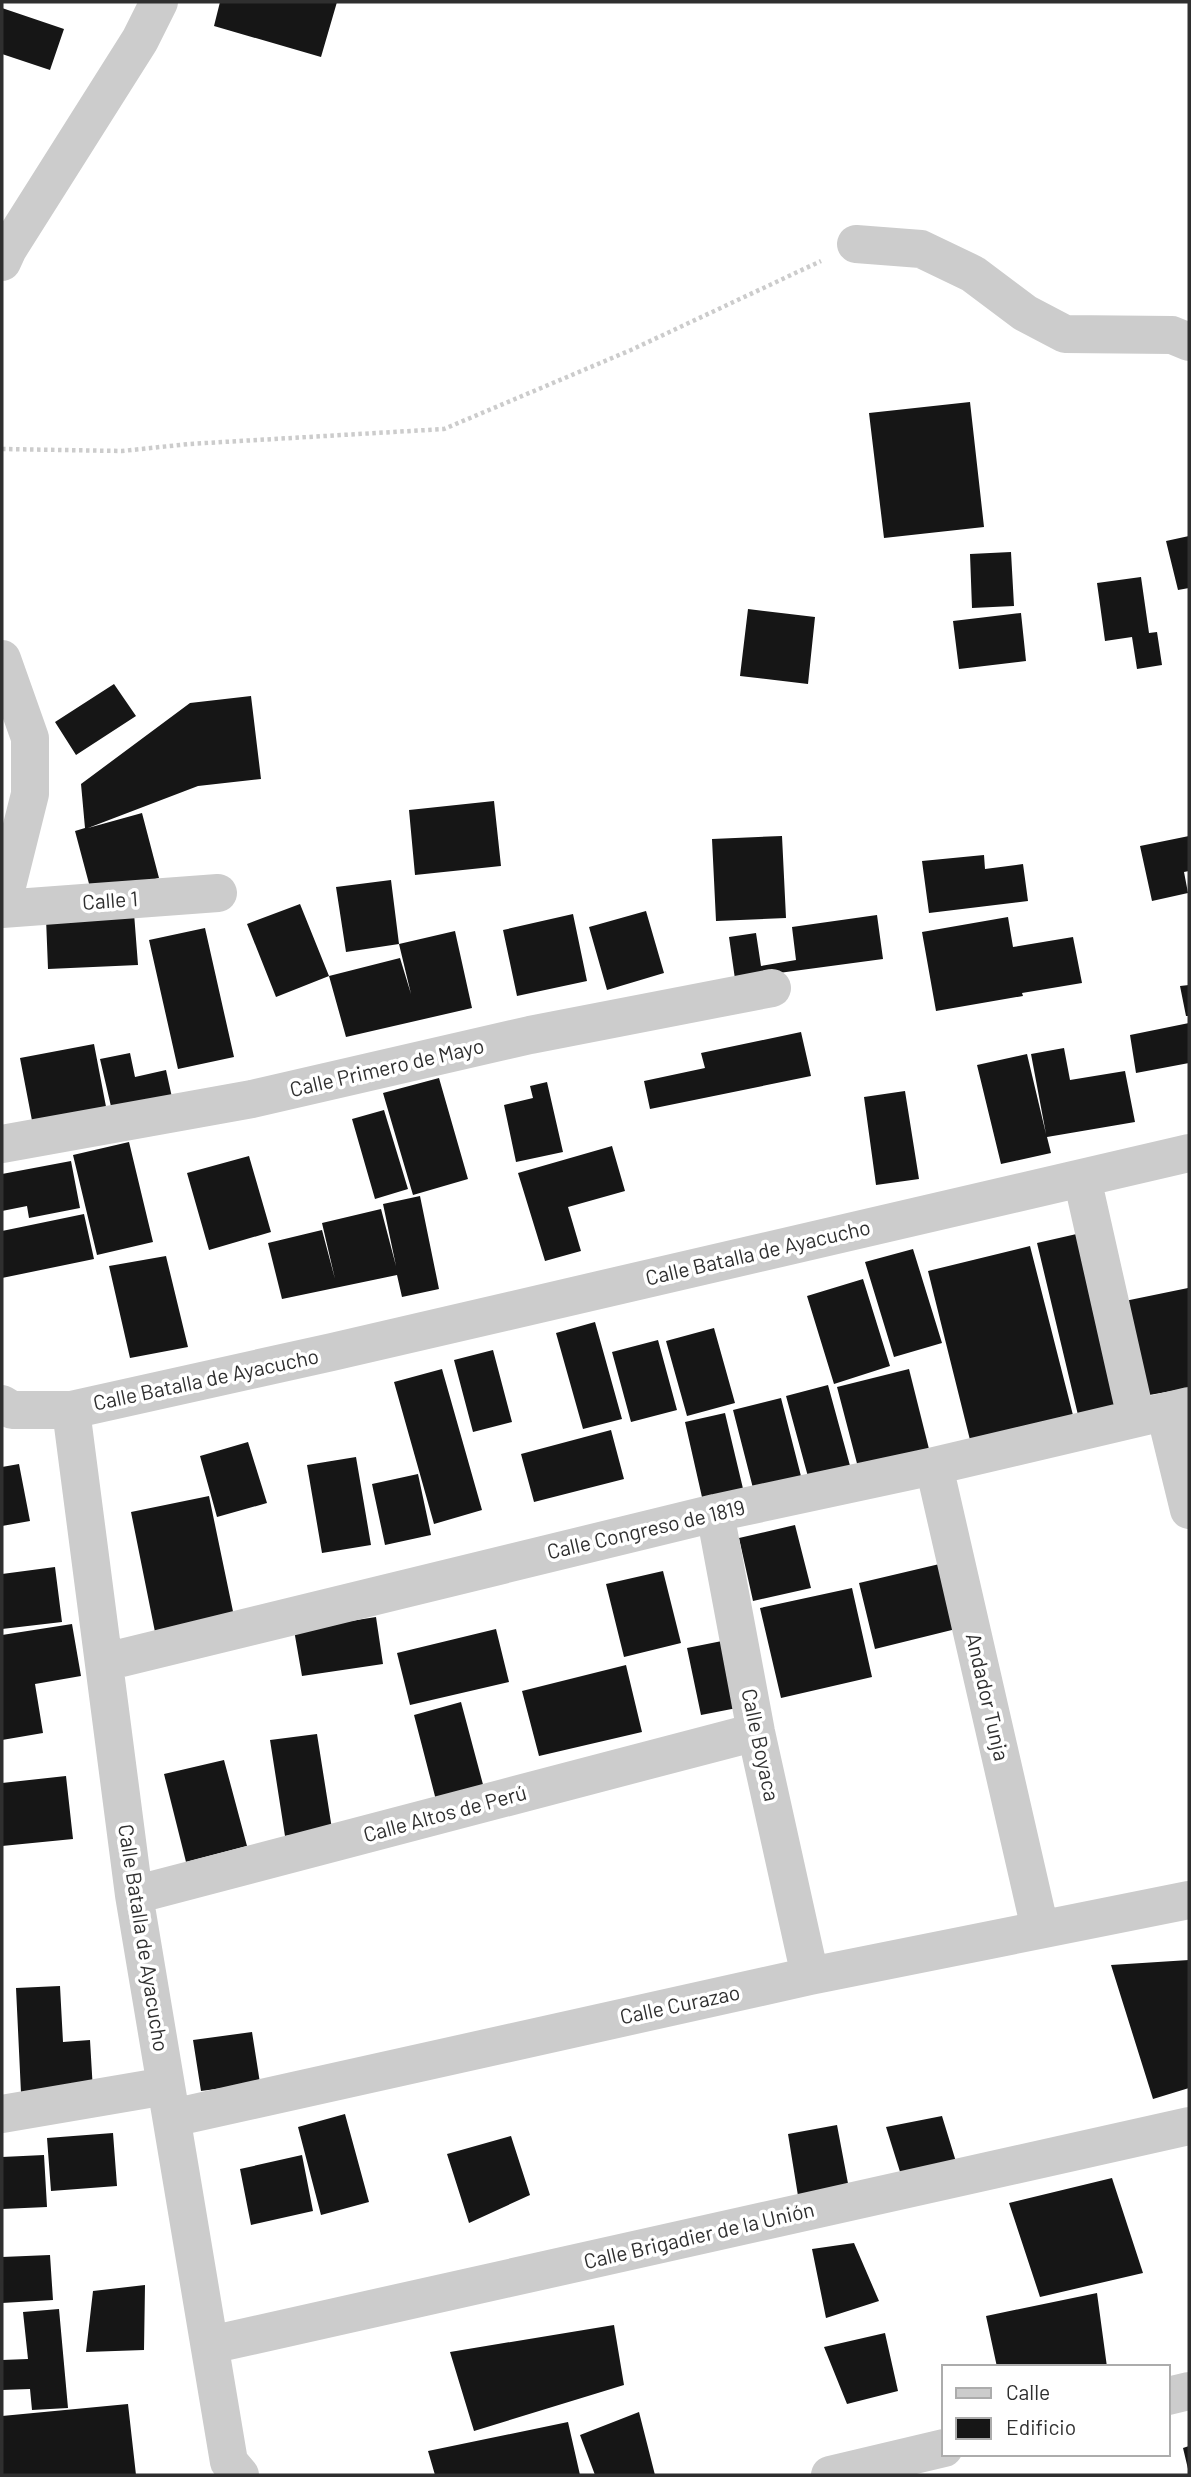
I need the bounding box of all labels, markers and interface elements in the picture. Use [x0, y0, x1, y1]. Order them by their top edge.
street label: Calle 1 [81, 885, 139, 914]
street label: Calle Primero de Mayo [287, 1032, 486, 1101]
street label: Calle Batalla de Ayacucho [643, 1213, 873, 1290]
street label: Calle Batalla de Ayacucho [91, 1342, 321, 1415]
street label: Calle Congreso de 1819 [544, 1494, 747, 1563]
street label: Andador Tunja [962, 1630, 1015, 1763]
street label: Calle Boyaca [737, 1686, 786, 1803]
street label: Calle Altos de Perú [360, 1779, 529, 1846]
street label: Calle Batalla de Ayacucho [114, 1822, 175, 2053]
street label: Calle Curazao [617, 1979, 742, 2028]
street label: Calle Brigadier de la Unión [581, 2196, 816, 2273]
legend [942, 2365, 1170, 2456]
text: Calle [1006, 2379, 1050, 2404]
text: Edificio [1006, 2414, 1076, 2439]

